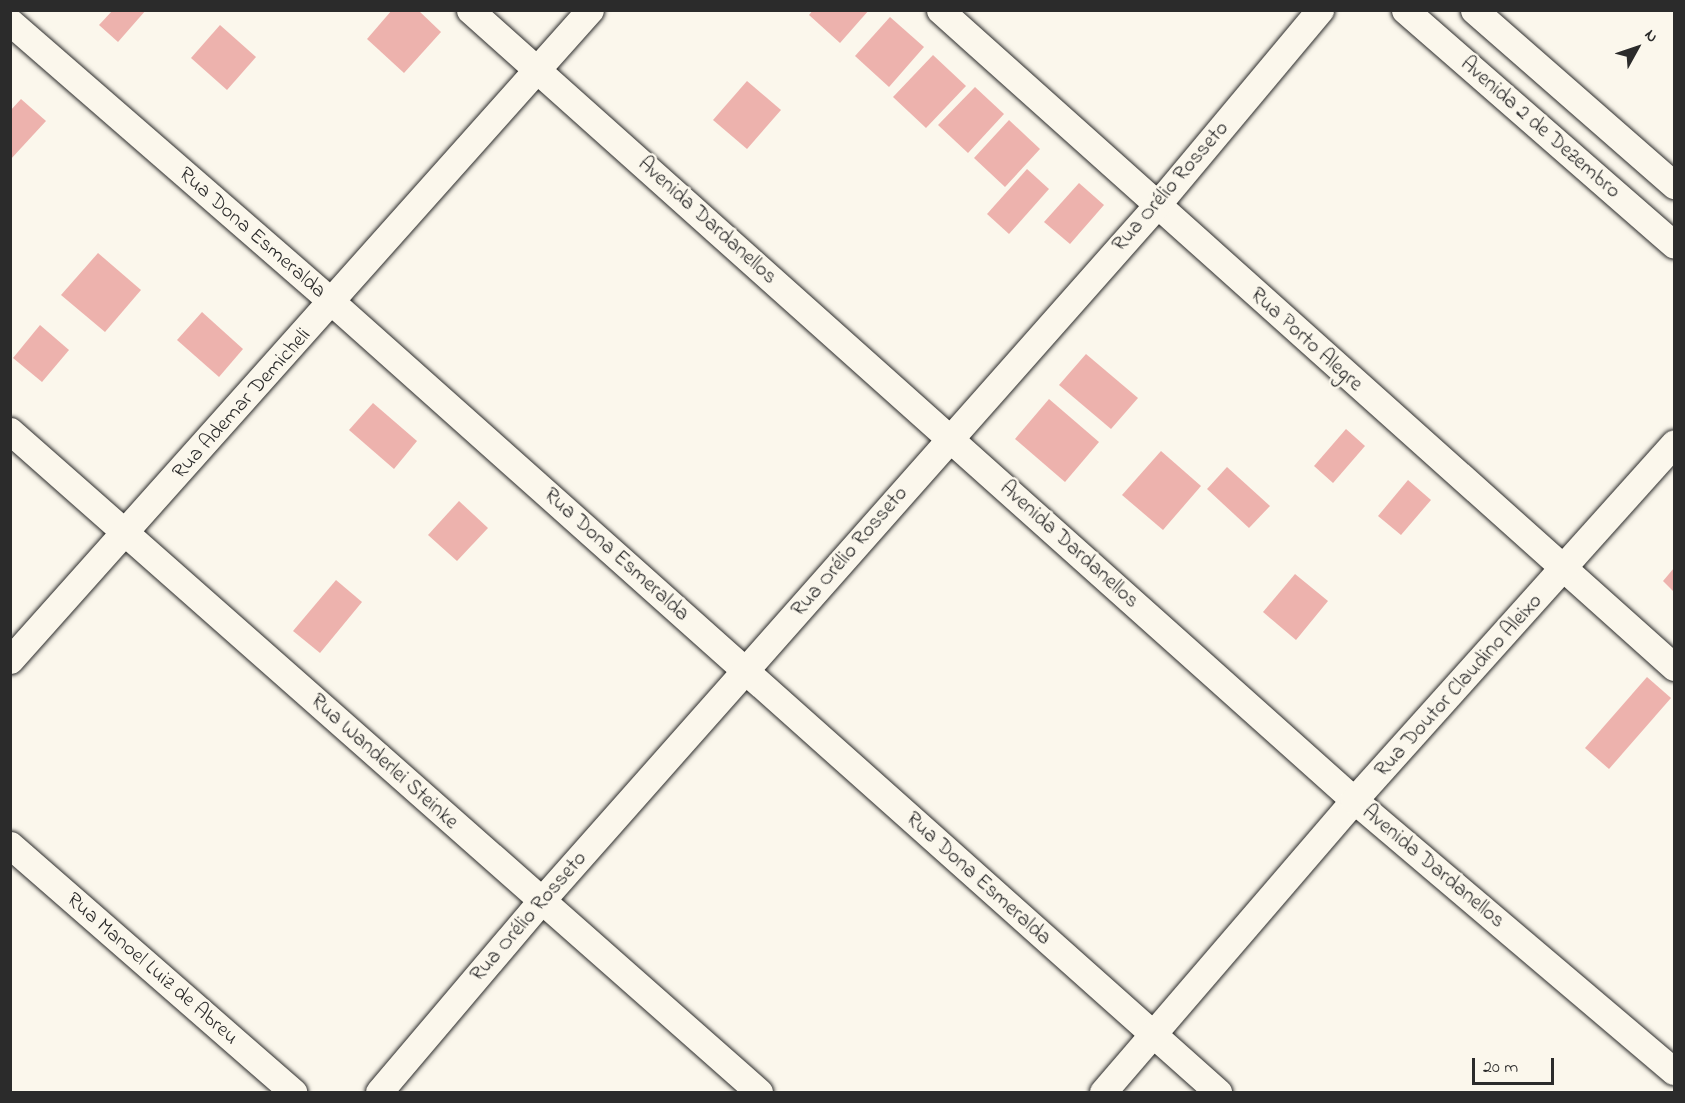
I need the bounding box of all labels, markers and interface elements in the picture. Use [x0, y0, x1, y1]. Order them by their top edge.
north arrow [1607, 18, 1667, 78]
text: N [1638, 25, 1663, 48]
street label: Avenida 2 de Dezembro [1455, 52, 1625, 204]
street label: Rua Orélio Rosseto [1107, 117, 1235, 257]
street label: Avenida Dardanellos [632, 152, 782, 290]
street label: Rua Dona Esmeralda [173, 162, 331, 304]
street label: Rua Porto Alegre [1244, 283, 1368, 397]
street label: Rua Ademar Demicheli [168, 323, 316, 485]
street label: Avenida Dardanellos [994, 476, 1144, 614]
street label: Rua Orélio Rosseto [786, 482, 914, 622]
street label: Rua Dona Esmeralda [538, 483, 694, 627]
street label: Rua Doutor Claudino Aleixo [1370, 589, 1548, 783]
street label: Rua Wanderlei Steinke [305, 689, 463, 835]
street label: Avenida Dardanellos [1357, 800, 1509, 934]
street label: Rua Dona Esmeralda [900, 807, 1056, 951]
street label: Rua Orélio Rosseto [465, 847, 593, 987]
street label: Rua Manoel Luiz de Abreu [61, 887, 243, 1051]
scale bar [1475, 1046, 1558, 1084]
text: 20 m [1483, 1055, 1518, 1081]

